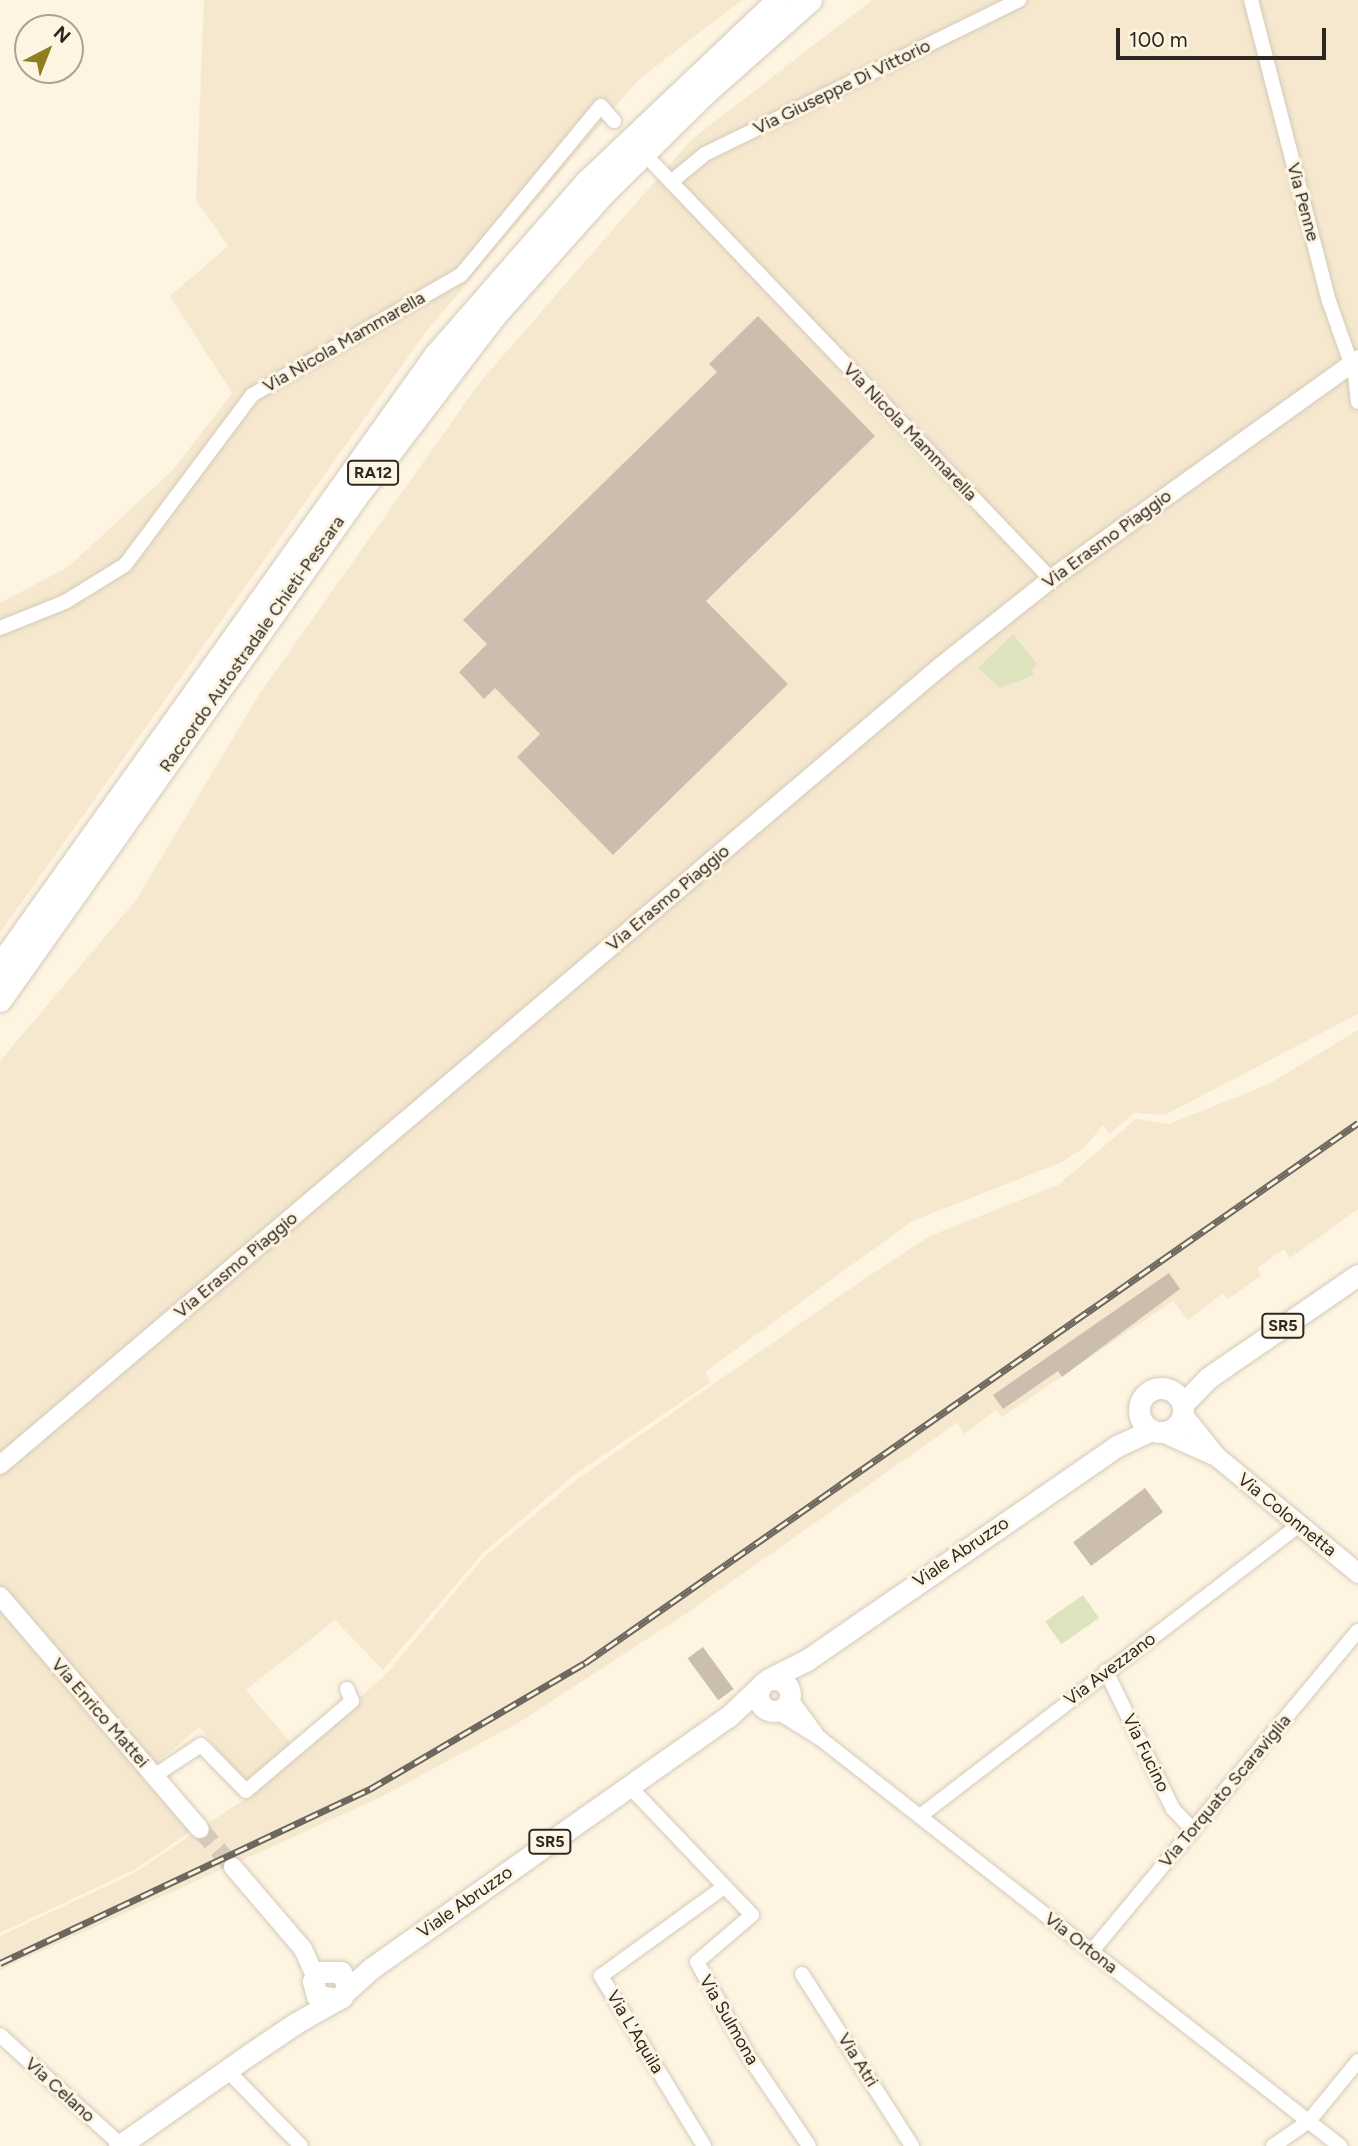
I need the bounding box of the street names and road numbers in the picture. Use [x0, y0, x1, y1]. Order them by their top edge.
street label: Via Giuseppe Di Vittorio [750, 35, 934, 139]
street label: Via Penne [1282, 160, 1324, 244]
street label: Via Nicola Mammarella [259, 287, 429, 397]
street label: Via Nicola Mammarella [839, 359, 981, 505]
road number: RA12 [347, 460, 399, 486]
street label: Via Erasmo Piaggio [1038, 485, 1176, 593]
street label: Raccordo Autostradale Chieti-Pescara [155, 512, 349, 776]
street label: Via Erasmo Piaggio [602, 840, 734, 956]
street label: Via Erasmo Piaggio [170, 1207, 302, 1323]
road number: SR5 [1260, 1314, 1306, 1338]
street label: Via Colonnetta [1233, 1469, 1341, 1561]
street label: Viale Abruzzo [909, 1512, 1013, 1592]
street label: Via Avezzano [1060, 1628, 1160, 1710]
street label: Via Enrico Mattei [47, 1654, 153, 1772]
street label: Via Fucino [1118, 1710, 1174, 1796]
street label: Via Torquato Scaraviglia [1155, 1710, 1295, 1872]
road number: SR5 [527, 1830, 573, 1854]
street label: Viale Abruzzo [413, 1861, 517, 1943]
street label: Via Ortona [1040, 1908, 1122, 1978]
street label: Via Sulmona [695, 1971, 763, 2069]
street label: Via L'Aquila [602, 1987, 668, 2077]
street label: Via Atri [833, 2029, 883, 2091]
street label: Via Celano [21, 2053, 99, 2127]

